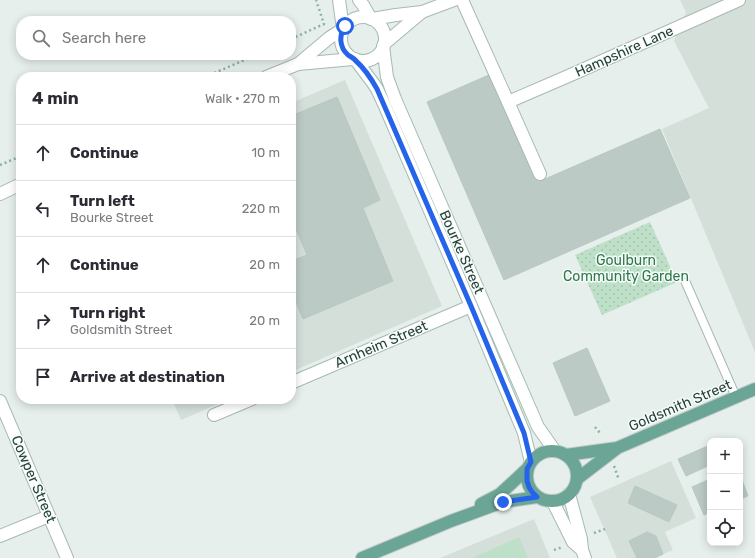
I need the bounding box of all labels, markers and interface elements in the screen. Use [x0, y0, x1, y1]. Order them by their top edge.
search box [16, 16, 296, 60]
route start [336, 17, 354, 35]
street label: Hampshire Lane [572, 22, 676, 81]
icon: search [30, 27, 52, 49]
text: Search here [62, 29, 146, 47]
text: 4 min [32, 88, 79, 108]
text: Walk · 270 m [205, 91, 280, 106]
icon: ahead [32, 142, 54, 164]
text: Continue [70, 144, 139, 162]
text: 10 m [251, 145, 280, 160]
text: Turn left [70, 192, 135, 210]
icon: left [32, 198, 54, 220]
text: 220 m [242, 201, 280, 216]
street label: Bourke Street [436, 208, 488, 297]
text: Bourke Street [70, 210, 153, 225]
park label: Goulburn Community Garden [563, 252, 689, 285]
icon: ahead [32, 254, 54, 276]
text: Continue [70, 256, 139, 274]
text: 20 m [249, 257, 280, 272]
text: Turn right [70, 304, 145, 322]
icon: right [32, 310, 54, 332]
text: 20 m [249, 313, 280, 328]
street label: Arnheim Street [332, 317, 431, 372]
text: Goldsmith Street [70, 322, 172, 337]
icon: arrive [32, 366, 54, 388]
text: Arrive at destination [70, 368, 225, 386]
street label: Goldsmith Street [626, 376, 735, 435]
street label: Cowper Street [7, 433, 60, 526]
map controls [707, 438, 743, 546]
button: + [707, 438, 743, 474]
button: − [707, 474, 743, 510]
route end [494, 493, 512, 511]
button: locate [707, 510, 743, 546]

